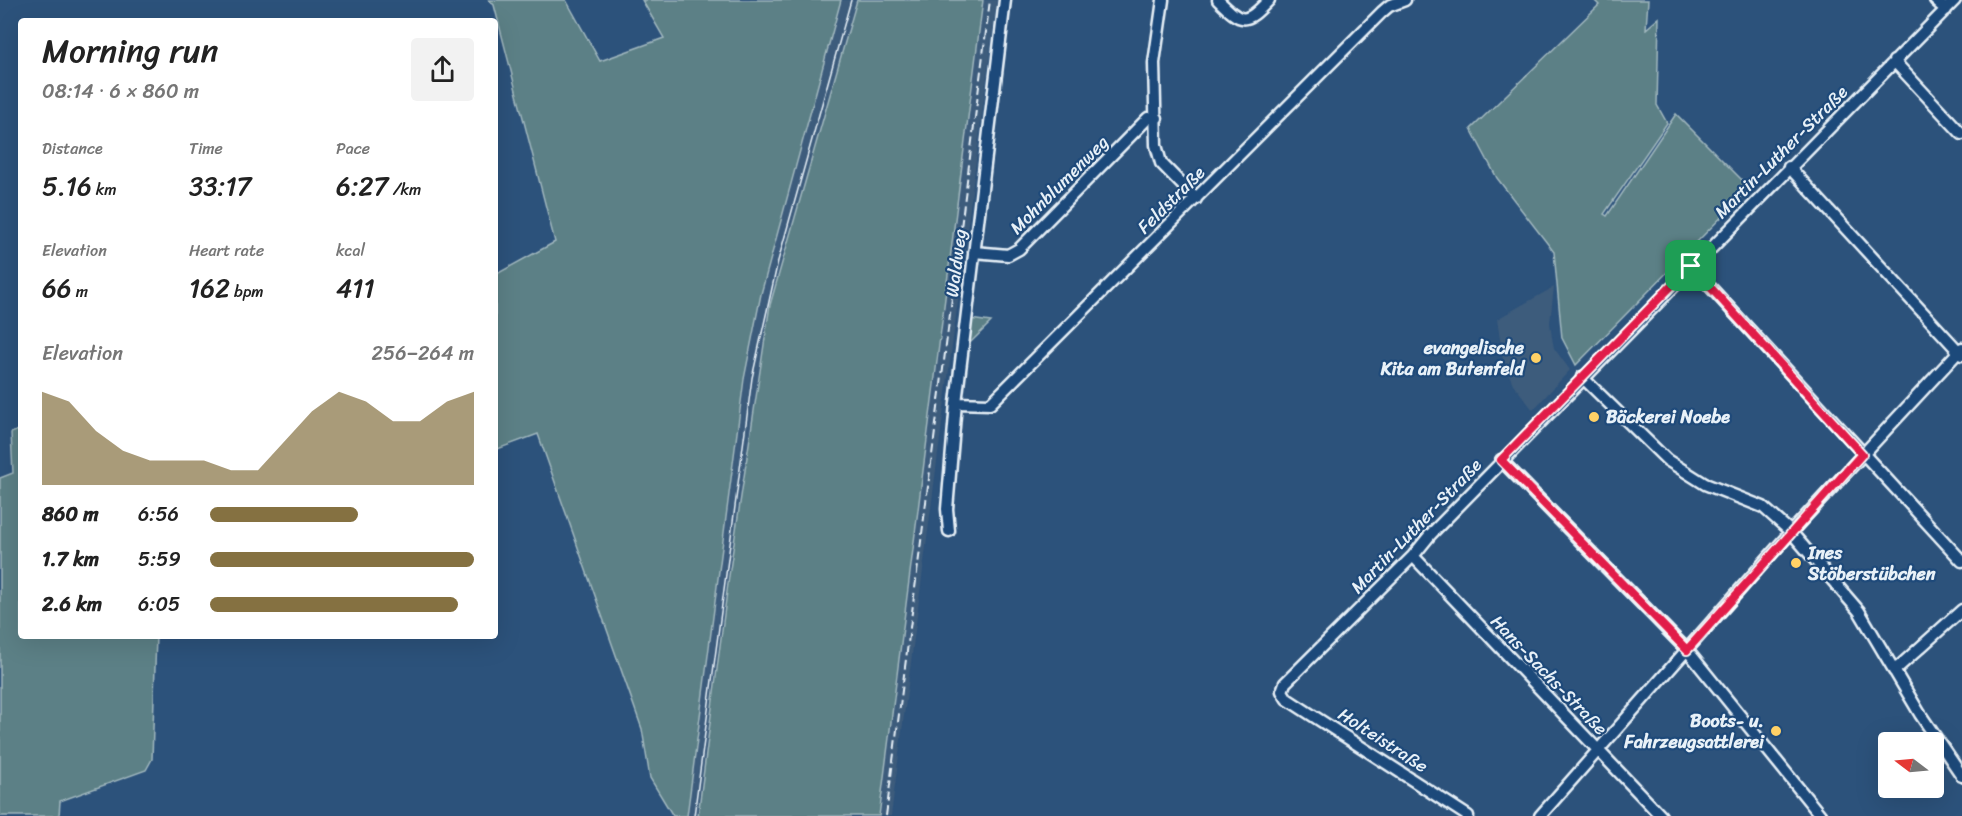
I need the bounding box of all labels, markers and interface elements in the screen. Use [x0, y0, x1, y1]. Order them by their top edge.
text: Morning run [42, 22, 218, 80]
button: share [411, 38, 474, 101]
text: 08:14 · 6 × 860 m [42, 74, 199, 109]
street label: Martin-Luther-Straße [1706, 77, 1856, 227]
street label: Mohnblumenweg [1002, 128, 1116, 242]
text: Distance [42, 134, 103, 163]
text: Time [189, 134, 223, 163]
text: Pace [336, 134, 370, 163]
street label: Feldstraße [1129, 158, 1213, 242]
text: 5.16 [42, 163, 92, 209]
text: 33:17 [189, 163, 251, 209]
text: 6:27 [336, 163, 388, 209]
text: km [92, 175, 117, 204]
text: /km [388, 175, 421, 204]
street label: Waldweg [936, 227, 976, 299]
text: Elevation [42, 236, 107, 265]
text: Heart rate [189, 236, 264, 265]
text: kcal [336, 236, 365, 265]
pin [1665, 240, 1716, 291]
icon: arrive [1674, 249, 1707, 282]
text: 66 [42, 265, 72, 311]
text: 162 [189, 265, 230, 311]
text: 411 [336, 265, 375, 311]
text: m [72, 277, 88, 306]
text: bpm [230, 277, 264, 306]
place label: evangelische Kita am Butenfeld [1380, 332, 1526, 385]
text: Elevation [42, 336, 123, 371]
text: 256–264 m [372, 336, 474, 371]
marker: evangelische Kita am Butenfeld [1529, 351, 1543, 365]
place label: Bäckerei Noebe [1606, 401, 1730, 433]
marker: Bäckerei Noebe [1587, 410, 1601, 424]
street label: Martin-Luther-Straße [1342, 450, 1490, 601]
text: 860 m [42, 497, 99, 532]
text: 6:56 [138, 497, 179, 532]
place label: Ines Stöberstübchen [1807, 537, 1936, 590]
text: 1.7 km [42, 542, 99, 577]
text: 5:59 [138, 542, 181, 577]
marker: Ines Stöberstübchen [1789, 556, 1803, 570]
text: 2.6 km [42, 587, 102, 622]
text: 6:05 [138, 587, 180, 622]
street label: Hans-Sachs-Straße [1482, 607, 1616, 743]
street label: Holteistraße [1331, 699, 1435, 781]
place label: Boots- u. Fahrzeugsattlerei [1623, 705, 1765, 758]
marker: Boots- u. Fahrzeugsattlerei [1769, 724, 1783, 738]
north arrow [1878, 732, 1944, 798]
map controls [1878, 732, 1944, 798]

